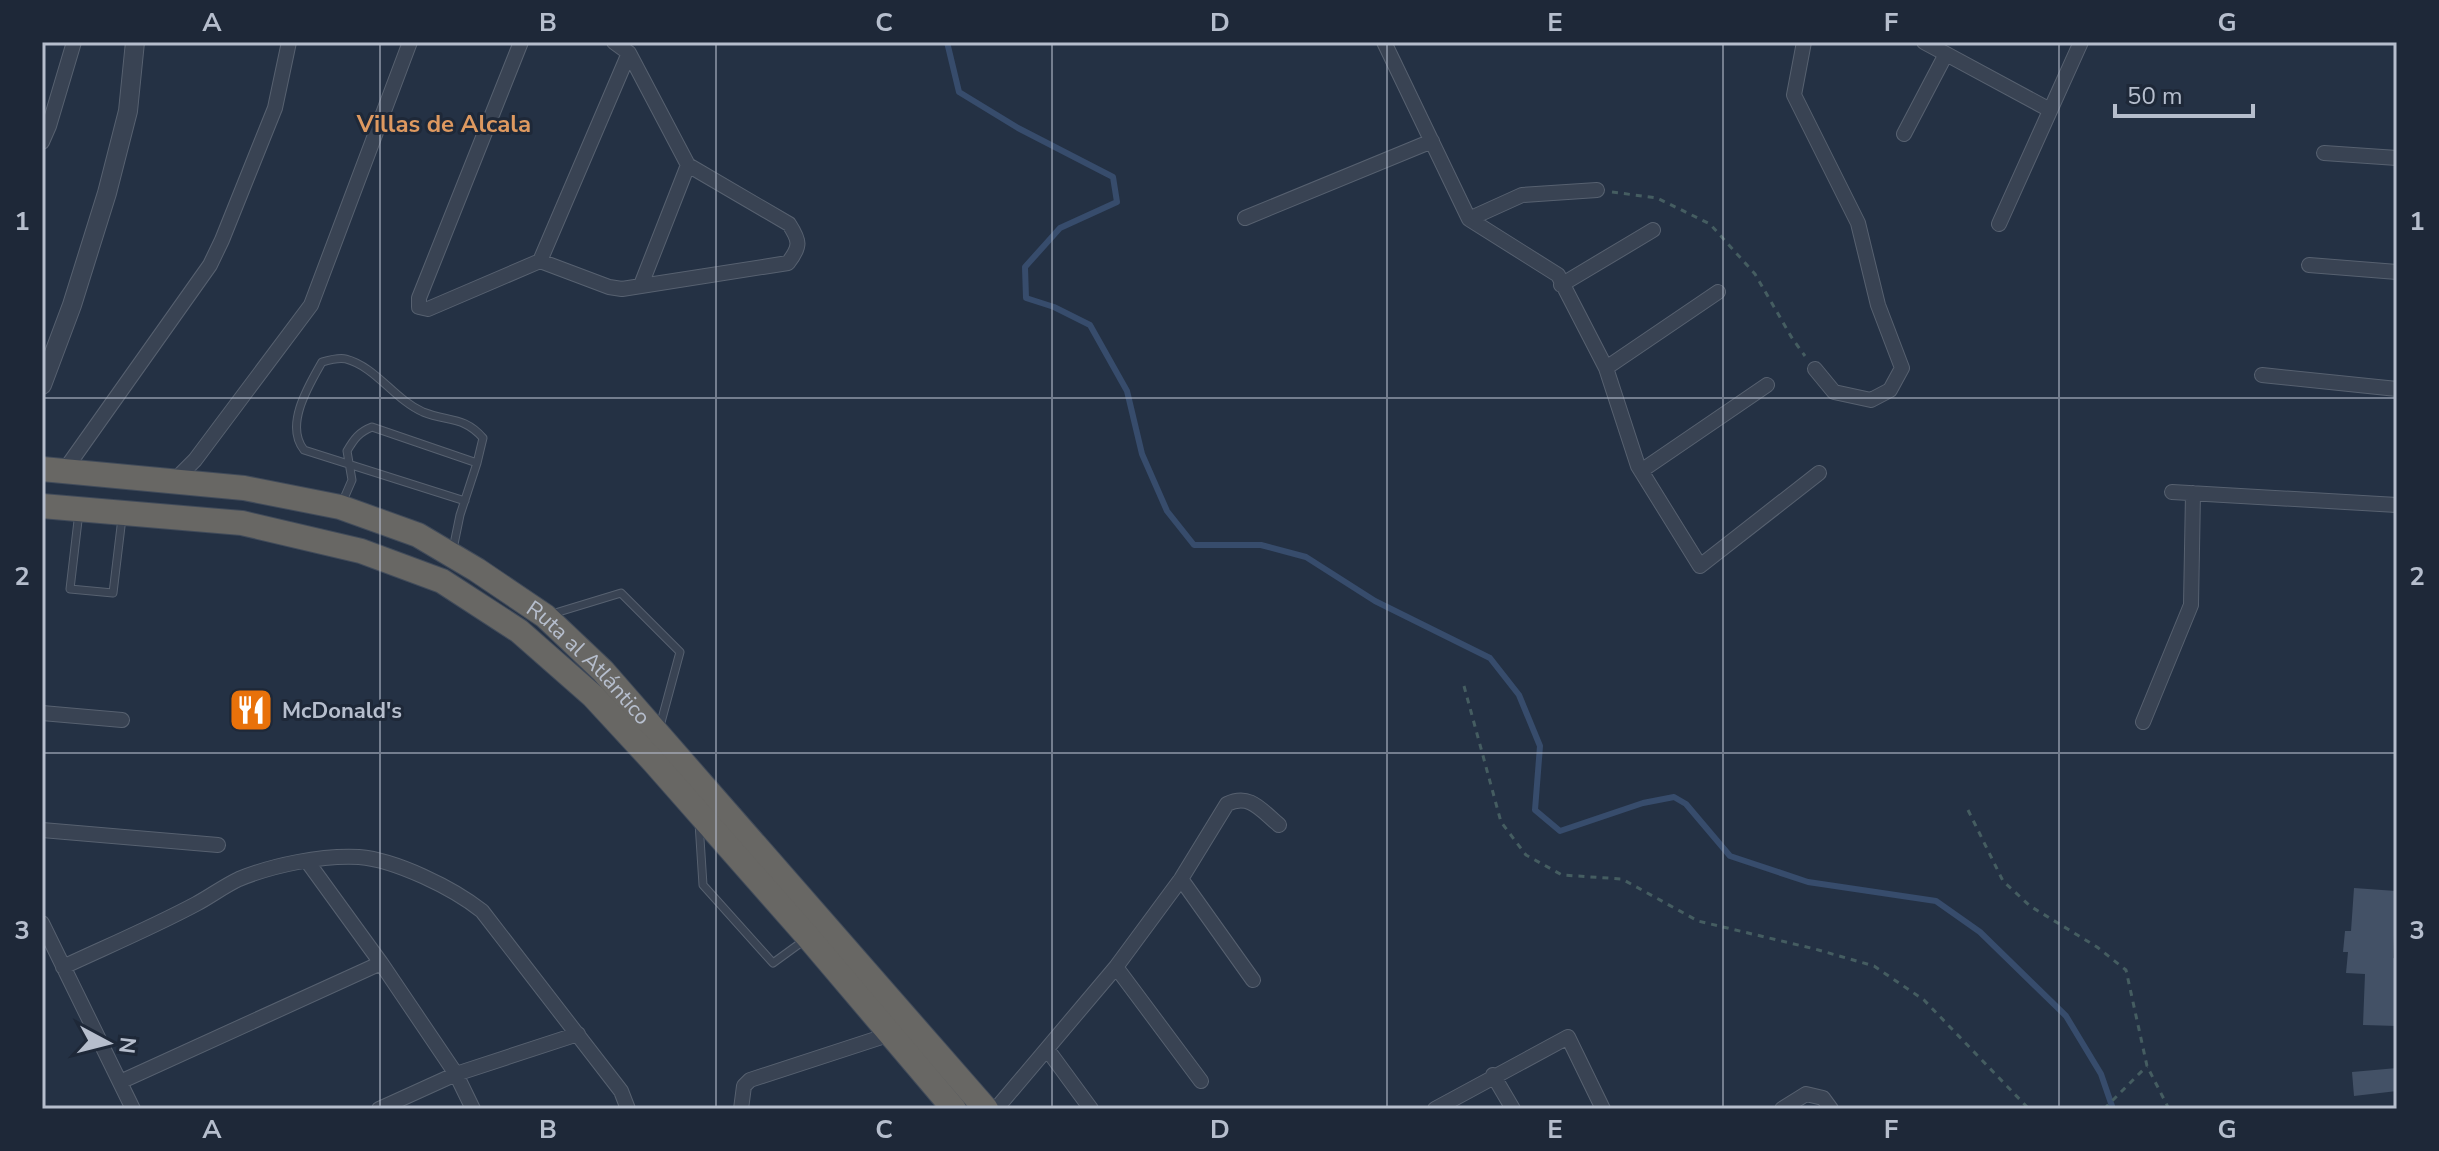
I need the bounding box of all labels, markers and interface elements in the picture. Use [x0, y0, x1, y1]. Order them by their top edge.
text: A [202, 5, 222, 40]
text: B [539, 5, 557, 40]
text: C [875, 5, 893, 40]
text: D [1210, 5, 1230, 40]
text: E [1547, 5, 1563, 40]
text: F [1884, 5, 1898, 40]
text: G [2217, 5, 2237, 40]
scale bar [2115, 68, 2253, 118]
text: 50 m [2127, 80, 2183, 112]
district label: Villas de Alcala [356, 108, 531, 140]
text: 1 [14, 204, 30, 239]
text: 1 [2409, 204, 2425, 239]
text: 2 [14, 559, 30, 594]
text: 2 [2409, 559, 2425, 594]
street label: Ruta al Atlántico [520, 594, 657, 731]
restaurant icon: McDonald's [227, 686, 275, 734]
place label: McDonald's [282, 696, 402, 726]
text: 3 [14, 913, 30, 948]
text: 3 [2409, 913, 2425, 948]
north arrow [68, 1003, 148, 1083]
text: N [111, 1035, 143, 1055]
text: A [202, 1112, 222, 1147]
text: B [539, 1112, 557, 1147]
text: C [875, 1112, 893, 1147]
text: D [1210, 1112, 1230, 1147]
text: E [1547, 1112, 1563, 1147]
text: F [1884, 1112, 1898, 1147]
text: G [2217, 1112, 2237, 1147]

